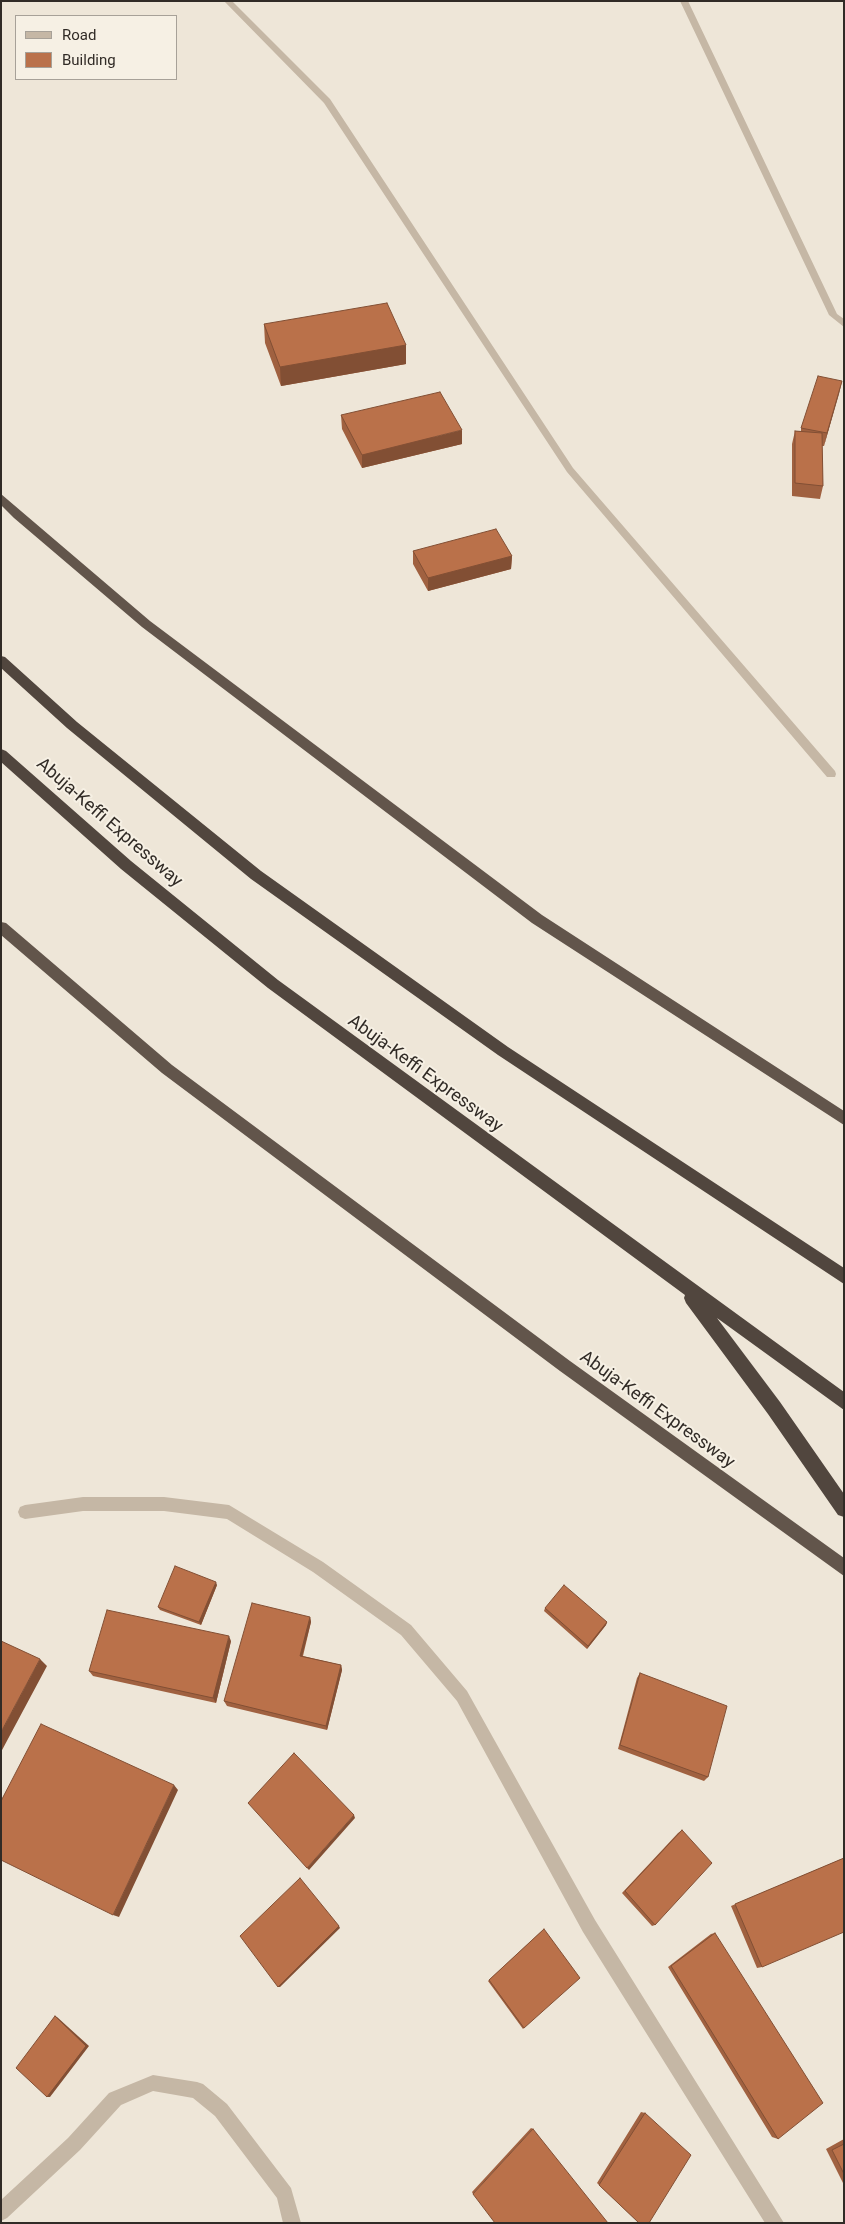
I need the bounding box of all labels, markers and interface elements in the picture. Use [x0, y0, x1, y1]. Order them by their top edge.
legend [15, 15, 178, 80]
text: Road [62, 26, 96, 44]
text: Building [62, 51, 116, 69]
street label: Abuja-Keffi Expressway [32, 754, 186, 892]
street label: Abuja-Keffi Expressway [343, 1011, 507, 1137]
street label: Abuja-Keffi Expressway [575, 1347, 739, 1473]

